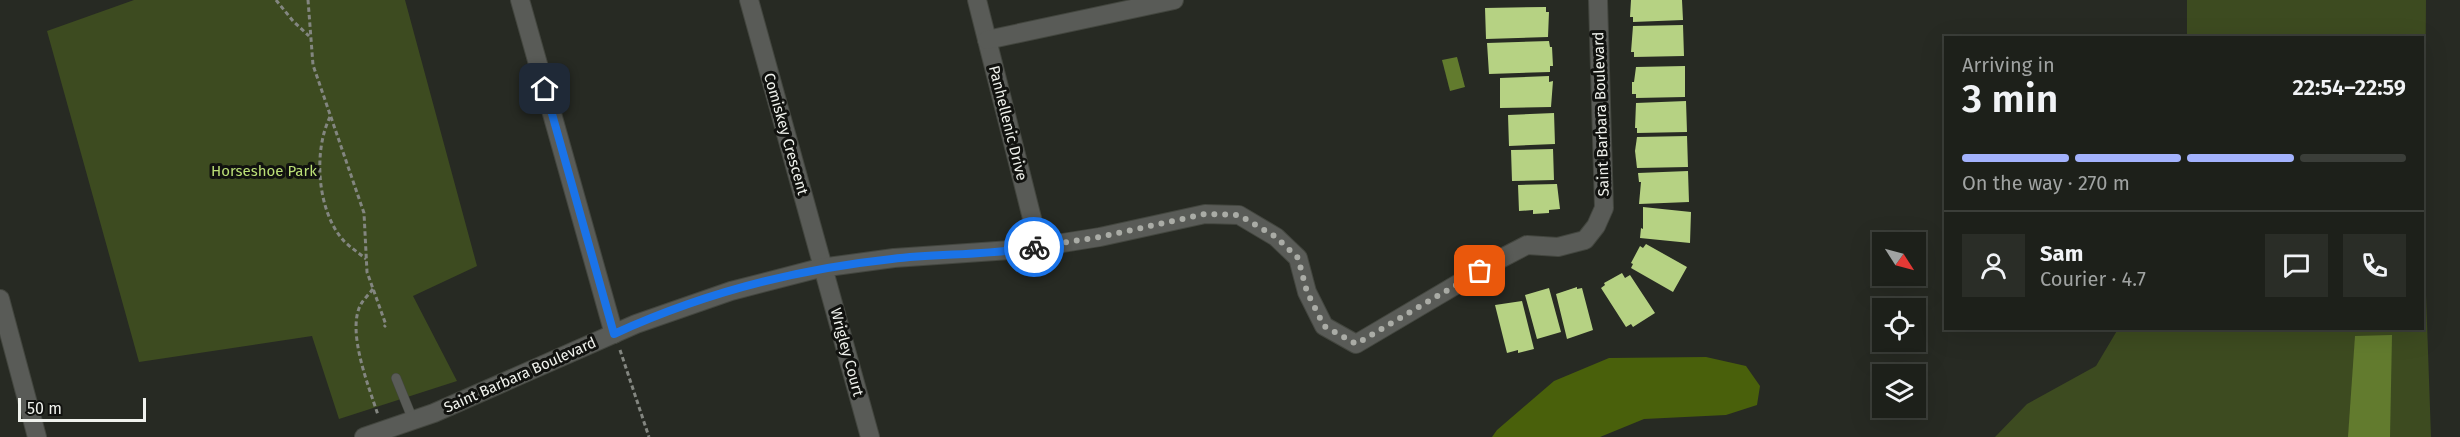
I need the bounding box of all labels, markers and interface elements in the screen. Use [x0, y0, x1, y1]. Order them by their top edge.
street label: Saint Barbara Boulevard [1589, 31, 1613, 197]
text: Arriving in [1962, 53, 2055, 77]
pin [519, 63, 570, 114]
street label: Panhellenic Drive [985, 64, 1031, 182]
street label: Comiskey Crescent [760, 71, 812, 198]
icon: home [528, 72, 561, 105]
text: 22:54–22:59 [2293, 74, 2406, 101]
text: 3 min [1962, 76, 2058, 122]
park label: Horseshoe Park [211, 162, 317, 180]
text: On the way · 270 m [1962, 171, 2130, 195]
courier [1004, 217, 1064, 277]
icon: bike [1018, 231, 1051, 264]
north arrow [1872, 232, 1926, 286]
map controls [1872, 232, 1926, 418]
button: person [1962, 234, 2025, 297]
button: chat [2265, 234, 2328, 297]
button: phone [2343, 234, 2406, 297]
text: Sam [2040, 240, 2083, 267]
pin [1454, 245, 1505, 296]
icon: bag [1463, 254, 1496, 287]
text: Courier · 4.7 [2040, 267, 2146, 291]
button: locate [1872, 298, 1926, 352]
street label: Wrigley Court [827, 306, 868, 399]
street label: Saint Barbara Boulevard [441, 333, 599, 417]
button: layers [1872, 364, 1926, 418]
scale bar [18, 395, 146, 422]
text: 50 m [27, 399, 62, 418]

